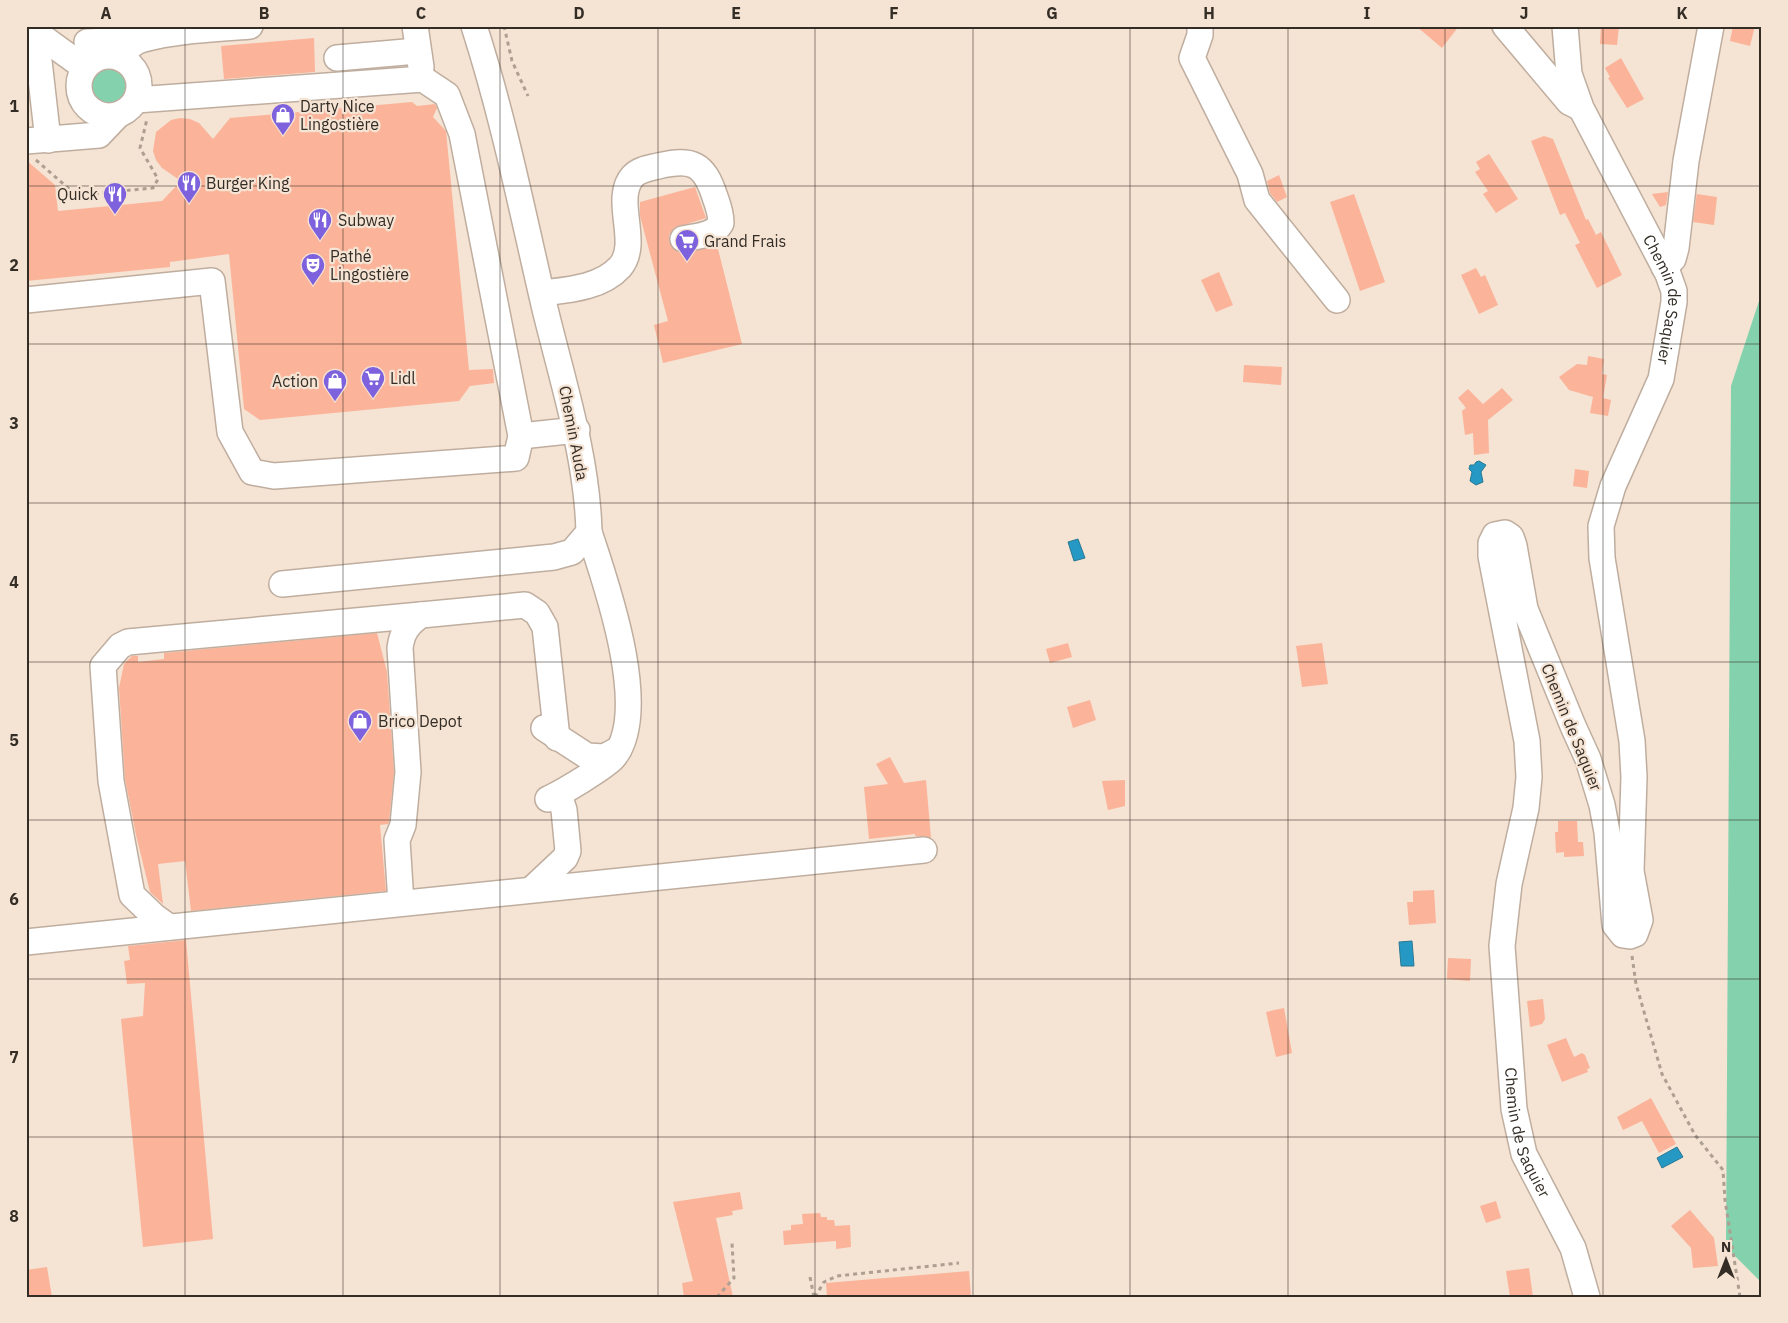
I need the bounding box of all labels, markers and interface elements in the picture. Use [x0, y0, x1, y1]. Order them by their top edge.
text: A [101, 3, 112, 23]
text: B [259, 3, 270, 23]
text: C [416, 3, 426, 23]
text: D [573, 3, 585, 23]
text: E [731, 3, 741, 23]
text: F [889, 3, 899, 23]
text: G [1046, 3, 1058, 23]
text: H [1203, 3, 1215, 23]
text: I [1364, 3, 1371, 23]
text: J [1520, 3, 1528, 23]
text: K [1676, 3, 1688, 23]
text: 1 [9, 96, 19, 116]
place label: Darty Nice Lingostière [300, 96, 379, 134]
shop icon: Darty Nice Lingostière [270, 102, 296, 136]
restaurant icon: Burger King [176, 170, 202, 204]
place label: Burger King [206, 173, 290, 193]
restaurant icon: Quick [102, 181, 128, 215]
place label: Quick [57, 184, 99, 204]
restaurant icon: Subway [307, 207, 333, 241]
place label: Subway [338, 210, 394, 230]
supermarket icon: Grand Frais [674, 228, 700, 262]
place label: Grand Frais [704, 231, 786, 251]
street label: Chemin de Saquier [1639, 231, 1684, 366]
place label: Pathé Lingostière [330, 246, 409, 284]
theatre icon: Pathé Lingostière [300, 252, 326, 286]
text: 2 [9, 255, 19, 275]
supermarket icon: Lidl [360, 365, 386, 399]
shop icon: Action [322, 368, 348, 402]
place label: Lidl [390, 368, 416, 388]
place label: Action [272, 371, 318, 391]
street label: Chemin Auda [555, 384, 593, 482]
text: 3 [9, 413, 19, 433]
text: 4 [9, 572, 19, 592]
street label: Chemin de Saquier [1537, 661, 1607, 794]
shop icon: Brico Depot [347, 708, 373, 742]
place label: Brico Depot [378, 711, 462, 731]
text: 5 [9, 730, 19, 750]
text: 6 [9, 889, 19, 909]
text: 7 [9, 1047, 19, 1067]
street label: Chemin de Saquier [1501, 1067, 1555, 1201]
text: 8 [9, 1206, 19, 1226]
north arrow [1700, 1236, 1750, 1286]
text: N [1721, 1238, 1731, 1256]

